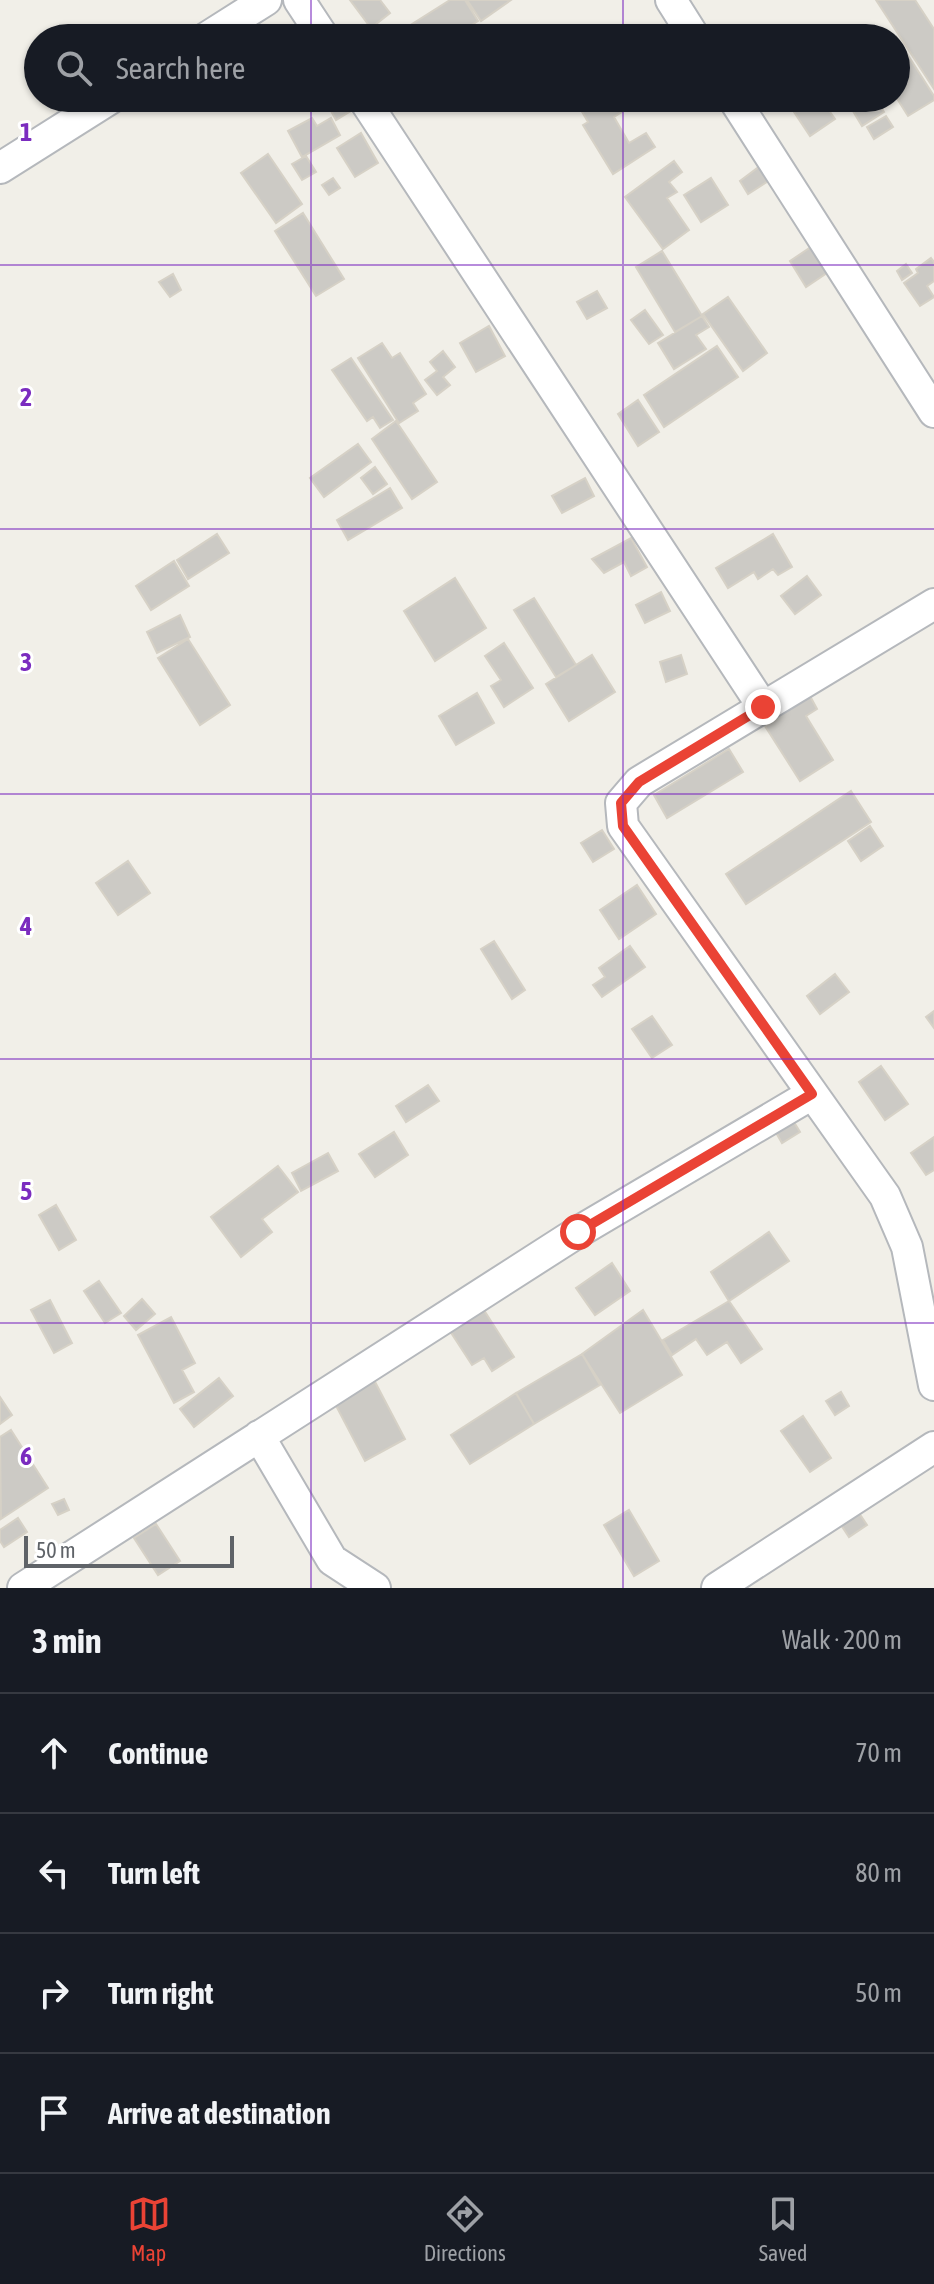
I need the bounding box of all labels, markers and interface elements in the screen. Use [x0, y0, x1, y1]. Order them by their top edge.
search box [24, 24, 910, 112]
icon: search [52, 46, 96, 90]
text: Search here [116, 51, 245, 85]
text: 1 [20, 117, 32, 147]
text: 2 [20, 382, 32, 412]
text: 3 [20, 647, 32, 677]
route end [745, 689, 781, 725]
text: 4 [19, 911, 32, 941]
text: 5 [20, 1176, 32, 1206]
route start [560, 1214, 596, 1250]
text: 6 [20, 1441, 32, 1471]
scale bar [24, 1532, 234, 1568]
text: 50 m [36, 1537, 76, 1563]
text: 3 min [32, 1621, 101, 1660]
text: Walk · 200 m [782, 1625, 902, 1655]
icon: ahead [32, 1731, 76, 1775]
text: Continue [108, 1736, 208, 1770]
text: 70 m [855, 1738, 902, 1768]
icon: left [32, 1851, 76, 1895]
text: Turn left [108, 1856, 200, 1890]
text: 80 m [855, 1858, 902, 1888]
icon: right [32, 1971, 76, 2015]
text: Turn right [108, 1976, 214, 2010]
text: 50 m [855, 1978, 902, 2008]
icon: arrive [32, 2091, 76, 2135]
text: Arrive at destination [108, 2096, 330, 2130]
tab: Map [127, 2192, 171, 2266]
tab: Directions [424, 2192, 506, 2266]
tab: Saved [759, 2192, 807, 2266]

